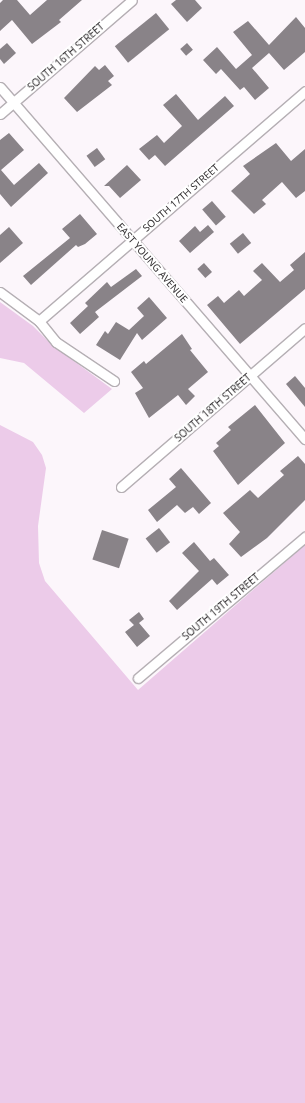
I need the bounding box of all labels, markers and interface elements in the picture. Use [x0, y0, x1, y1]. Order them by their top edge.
street label: SOUTH 16TH STREET [25, 21, 107, 93]
street label: SOUTH 17TH STREET [140, 162, 222, 234]
street label: EAST YOUNG AVENUE [114, 221, 190, 305]
street label: SOUTH 18TH STREET [172, 372, 254, 444]
street label: SOUTH 19TH STREET [180, 571, 262, 643]

